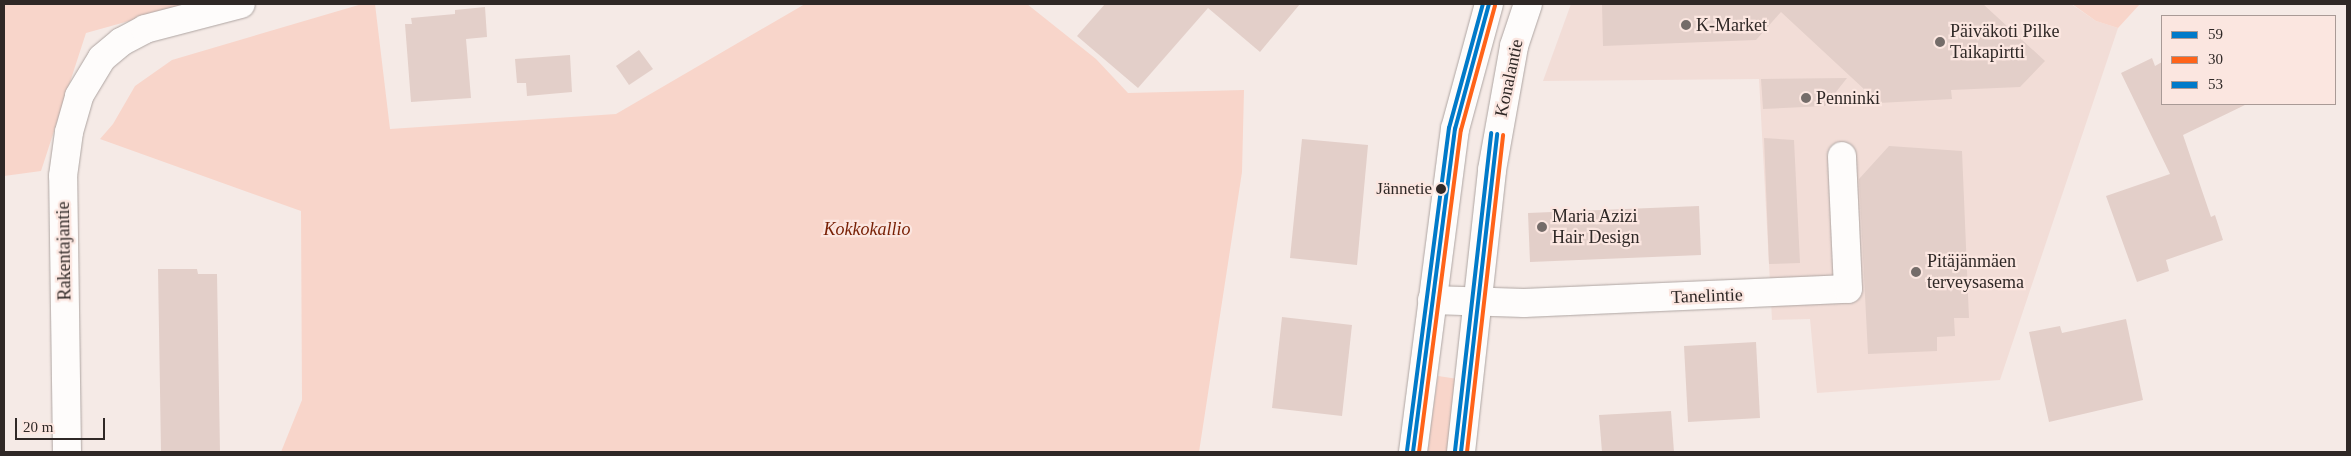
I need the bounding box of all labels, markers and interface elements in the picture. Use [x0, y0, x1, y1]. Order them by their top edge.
place label: K-Market [1696, 14, 1767, 36]
legend [2161, 15, 2336, 105]
marker: K-Market [1680, 19, 1692, 31]
place label: Päiväkoti Pilke Taikapirtti [1950, 21, 2059, 64]
text: 59 [2208, 26, 2223, 42]
marker: Päiväkoti Pilke Taikapirtti [1934, 36, 1946, 48]
street label: Konalantie [1490, 37, 1528, 119]
text: 30 [2208, 51, 2223, 67]
text: 53 [2208, 76, 2223, 92]
place label: Penninki [1816, 87, 1880, 109]
marker: Penninki [1800, 92, 1812, 104]
place label: Jännetie [1376, 179, 1432, 199]
marker: Jännetie [1436, 184, 1446, 194]
street label: Rakentajantie [52, 201, 76, 301]
place label: Maria Azizi Hair Design [1552, 206, 1639, 248]
park label: Kokkokallio [824, 218, 910, 240]
marker: Maria Azizi Hair Design [1536, 221, 1548, 233]
place label: Pitäjänmäen terveysasema [1927, 251, 2024, 294]
marker: Pitäjänmäen terveysasema [1909, 265, 1923, 279]
street label: Tanelintie [1671, 284, 1743, 308]
scale bar [18, 408, 108, 440]
text: 20 m [23, 419, 53, 435]

